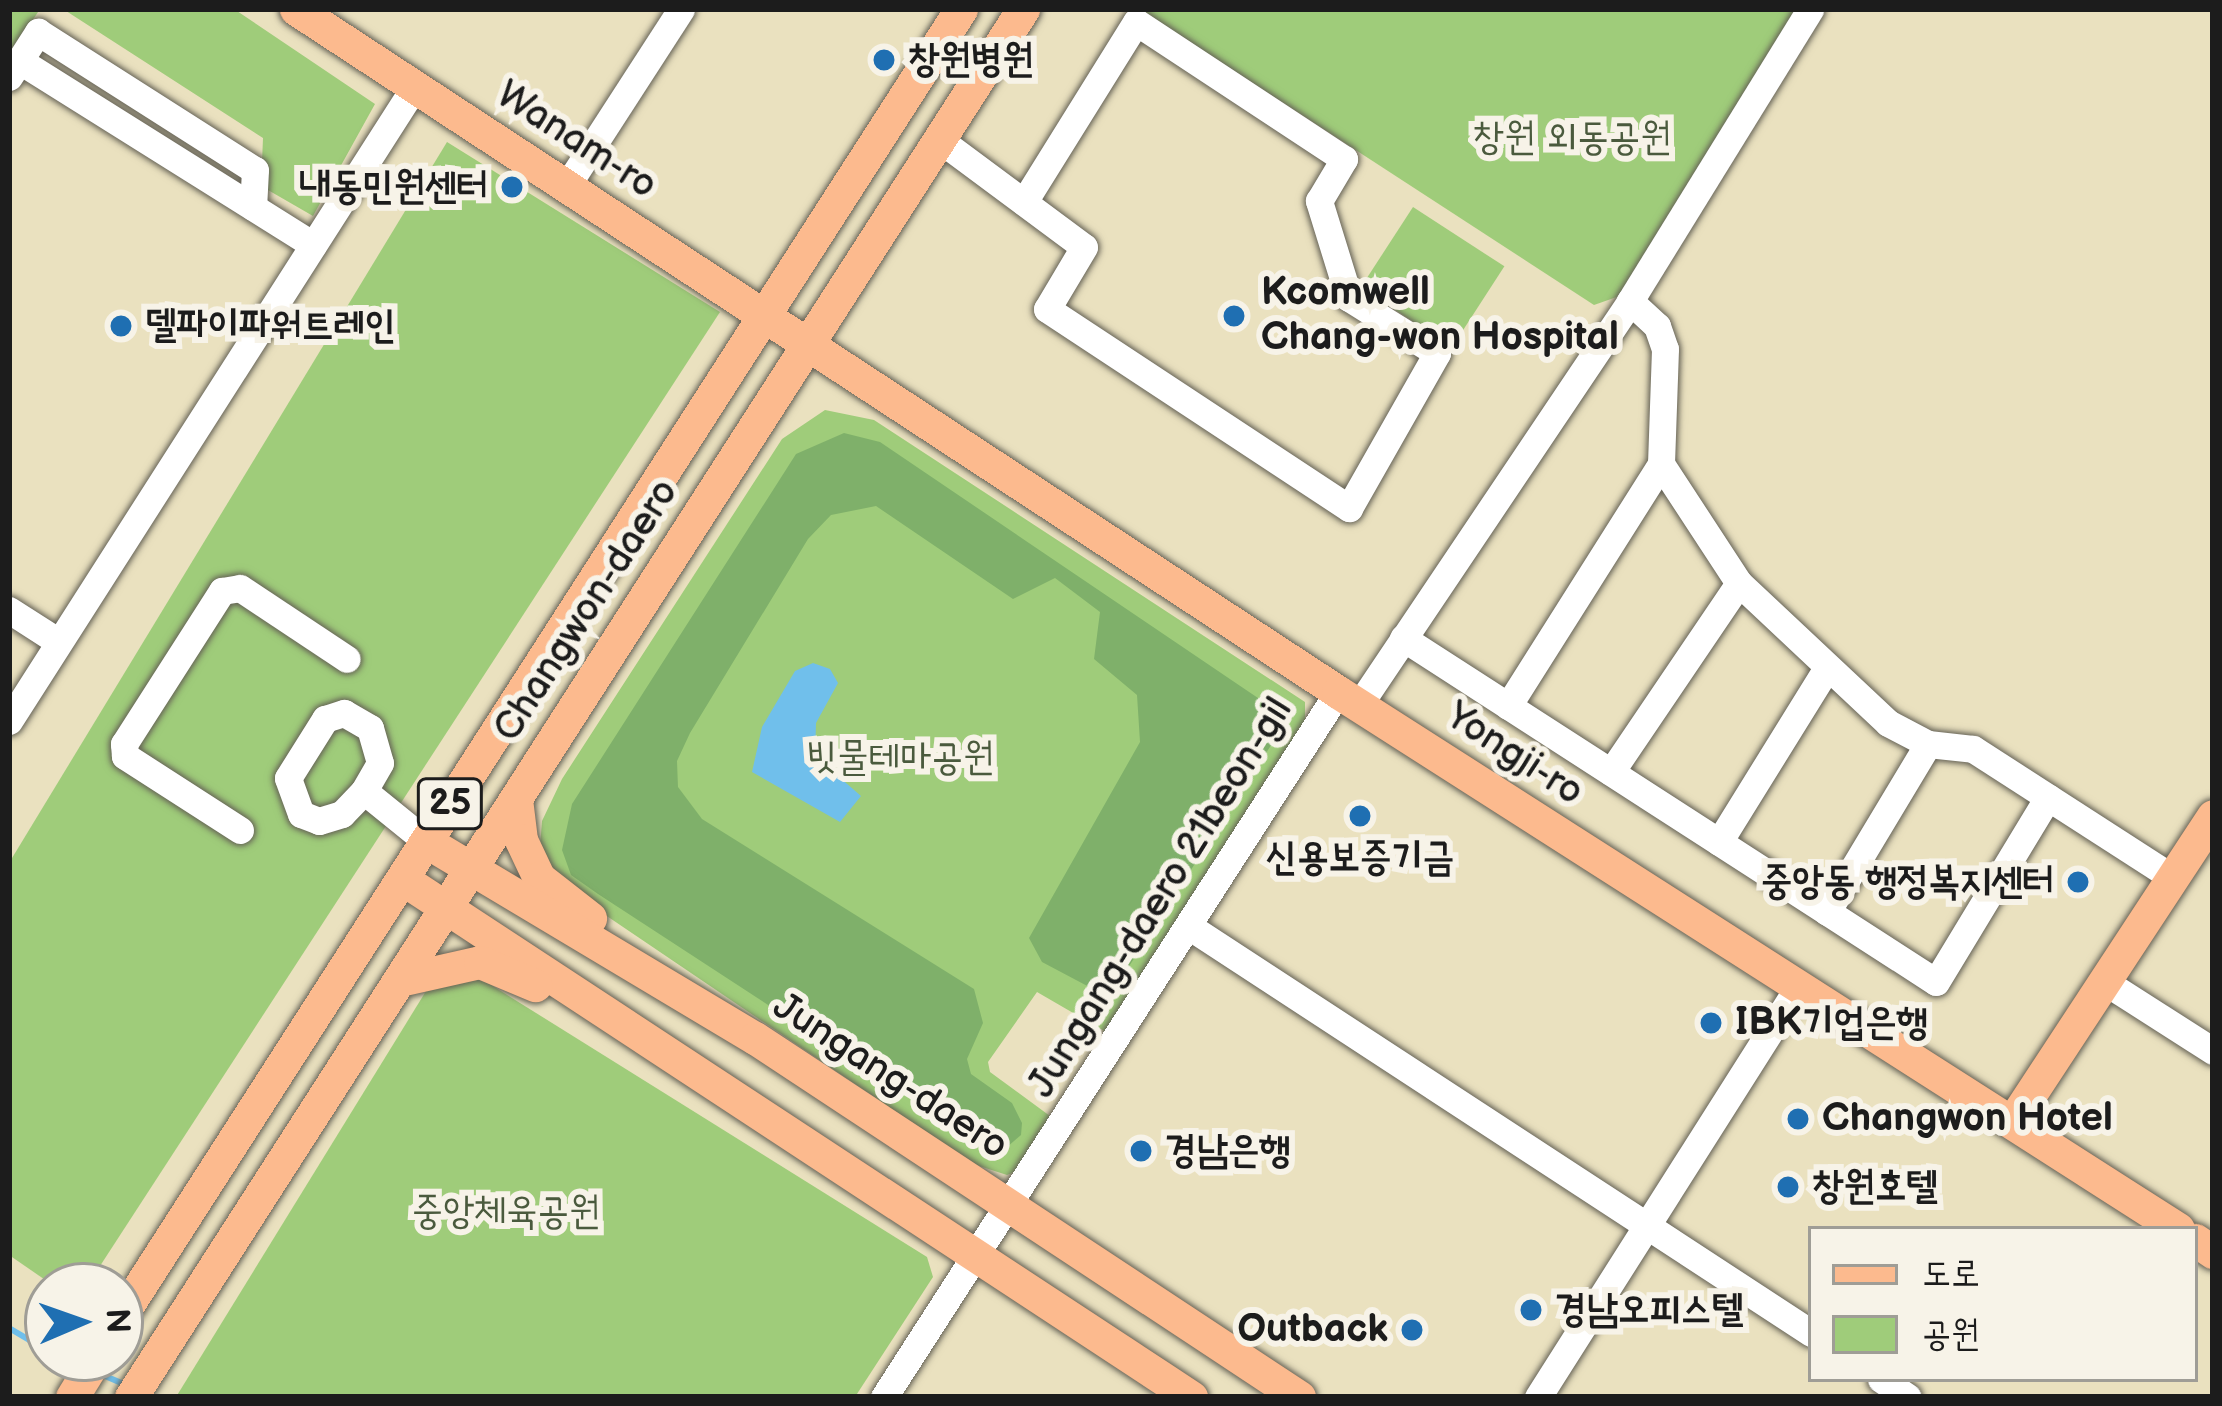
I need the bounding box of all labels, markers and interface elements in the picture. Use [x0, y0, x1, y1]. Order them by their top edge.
place label: 창원병원 [908, 37, 1034, 83]
marker: 창원병원 [871, 47, 897, 73]
street label: Wanam-ro [487, 72, 665, 210]
park label: 창원 외동공원 [1473, 115, 1671, 161]
place label: 내동민원센터 [300, 164, 488, 210]
marker: 내동민원센터 [499, 174, 525, 200]
place label: Kcomwell Chang-won Hospital [1261, 271, 1619, 362]
marker: Kcomwell Chang-won Hospital [1218, 300, 1250, 332]
place label: 델파이파워트레인 [145, 303, 396, 349]
marker: 델파이파워트레인 [108, 313, 134, 339]
street label: Changwon-daero [485, 471, 689, 751]
street label: Jungang-daero 21beon-gil [1019, 690, 1303, 1106]
street label: Yongji-ro [1437, 693, 1591, 817]
park label: 빗물테마공원 [806, 735, 994, 781]
road number: 25 [414, 774, 486, 834]
marker: 신용보증기금 [1347, 803, 1373, 829]
place label: 신용보증기금 [1266, 835, 1454, 881]
place label: 중앙동 행정복지센터 [1761, 859, 2054, 905]
marker: 중앙동 행정복지센터 [2065, 869, 2091, 895]
street label: Jungang-daero [764, 984, 1016, 1170]
place label: IBK기업은행 [1735, 1000, 1928, 1046]
marker: IBK기업은행 [1698, 1010, 1724, 1036]
place label: Changwon Hotel [1822, 1096, 2113, 1142]
marker: Changwon Hotel [1785, 1106, 1811, 1132]
place label: 경남은행 [1165, 1128, 1291, 1174]
marker: 경남은행 [1128, 1138, 1154, 1164]
place label: 창원호텔 [1812, 1164, 1938, 1210]
marker: 창원호텔 [1775, 1174, 1801, 1200]
park label: 중앙체육공원 [412, 1189, 600, 1235]
legend [1808, 1226, 2198, 1382]
text: 도로 [1922, 1253, 1980, 1296]
north arrow [24, 1262, 144, 1382]
place label: 경남오피스텔 [1555, 1287, 1743, 1333]
marker: 경남오피스텔 [1518, 1297, 1544, 1323]
place label: Outback [1237, 1307, 1388, 1353]
text: N [97, 1308, 137, 1334]
text: 공원 [1922, 1313, 1980, 1356]
marker: Outback [1399, 1317, 1425, 1343]

